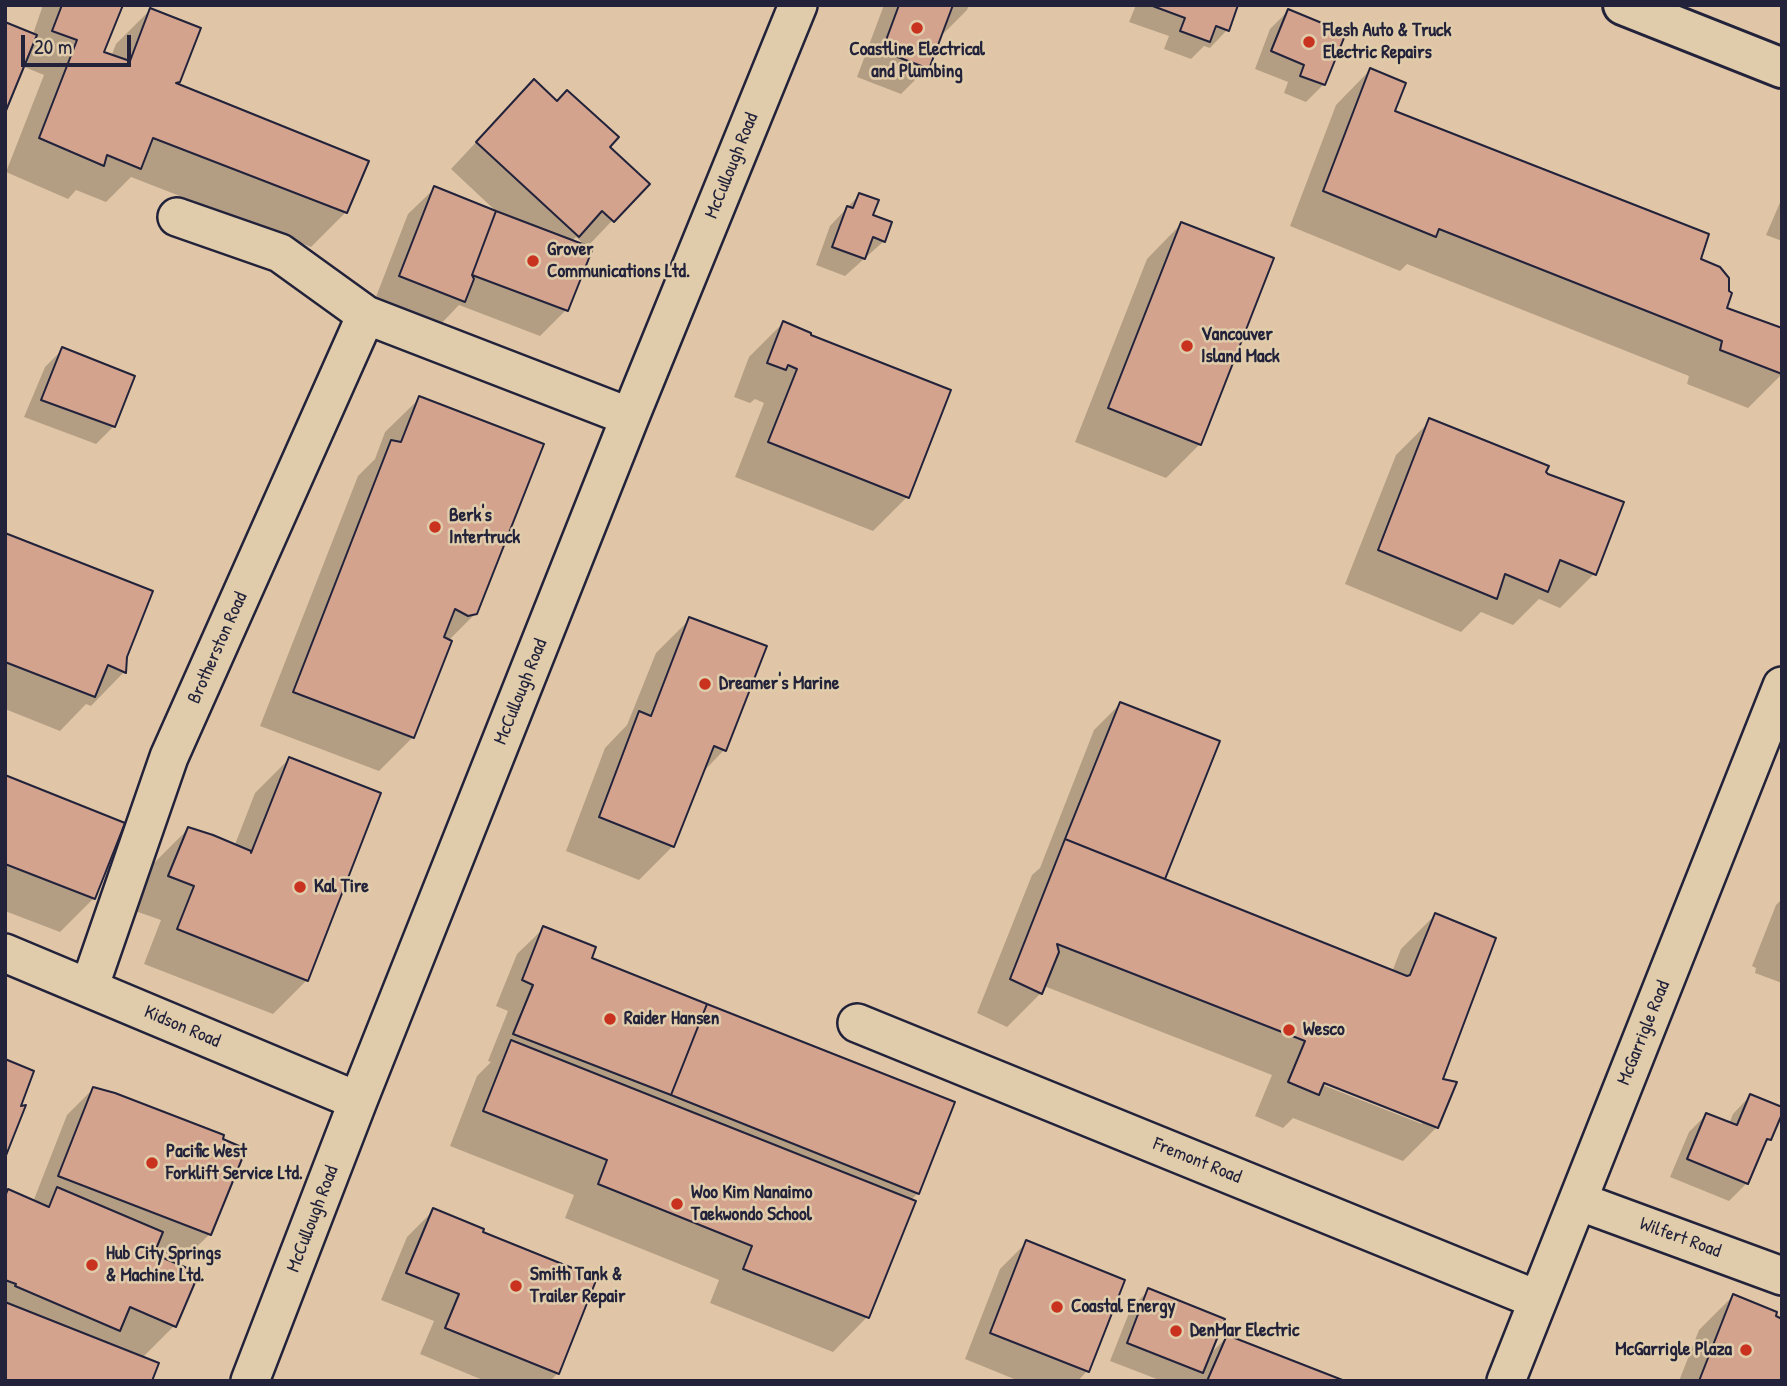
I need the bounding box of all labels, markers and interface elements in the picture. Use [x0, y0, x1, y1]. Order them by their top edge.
marker: Coastline Electrical and Plumbing [909, 20, 925, 36]
place label: Flesh Auto & Truck Electric Repairs [1323, 20, 1451, 64]
scale bar [24, 21, 135, 65]
text: 20 m [34, 32, 72, 61]
marker: Flesh Auto & Truck Electric Repairs [1301, 34, 1317, 50]
place label: Coastline Electrical and Plumbing [849, 39, 985, 83]
street label: McCullough Road [700, 110, 764, 222]
place label: Grover Communications Ltd. [547, 239, 690, 283]
marker: Grover Communications Ltd. [525, 253, 541, 269]
place label: Vancouver Island Mack [1201, 324, 1280, 368]
marker: Vancouver Island Mack [1179, 338, 1195, 354]
place label: Berk's Intertruck [449, 505, 520, 549]
marker: Berk's Intertruck [427, 519, 443, 535]
street label: Brotherston Road [183, 589, 253, 707]
street label: McCullough Road [489, 636, 553, 748]
place label: Dreamer's Marine [719, 673, 839, 695]
marker: Dreamer's Marine [697, 676, 713, 692]
place label: Kal Tire [314, 876, 369, 898]
marker: Kal Tire [292, 879, 308, 895]
street label: McGarrigle Road [1613, 977, 1675, 1089]
street label: Kidson Road [140, 1001, 224, 1053]
place label: Raider Hansen [624, 1008, 719, 1030]
marker: Raider Hansen [602, 1011, 618, 1027]
place label: Wesco [1303, 1019, 1345, 1041]
marker: Wesco [1281, 1022, 1297, 1038]
street label: Fremont Road [1150, 1133, 1244, 1189]
place label: Pacific West Forklift Service Ltd. [166, 1141, 303, 1185]
marker: Pacific West Forklift Service Ltd. [144, 1155, 160, 1171]
street label: McCullough Road [282, 1163, 344, 1275]
place label: Woo Kim Nanaimo Taekwondo School [691, 1182, 812, 1226]
marker: Woo Kim Nanaimo Taekwondo School [669, 1196, 685, 1212]
street label: Wilfert Road [1636, 1213, 1724, 1263]
place label: Hub City Springs & Machine Ltd. [106, 1243, 221, 1287]
marker: Hub City Springs & Machine Ltd. [84, 1257, 100, 1273]
place label: Smith Tank & Trailer Repair [530, 1264, 626, 1308]
marker: Smith Tank & Trailer Repair [508, 1278, 524, 1294]
place label: Coastal Energy [1071, 1296, 1176, 1318]
marker: Coastal Energy [1049, 1299, 1065, 1315]
place label: DenMar Electric [1190, 1320, 1299, 1342]
marker: DenMar Electric [1168, 1323, 1184, 1339]
place label: McGarrigle Plaza [1615, 1339, 1732, 1361]
marker: McGarrigle Plaza [1738, 1342, 1754, 1358]

